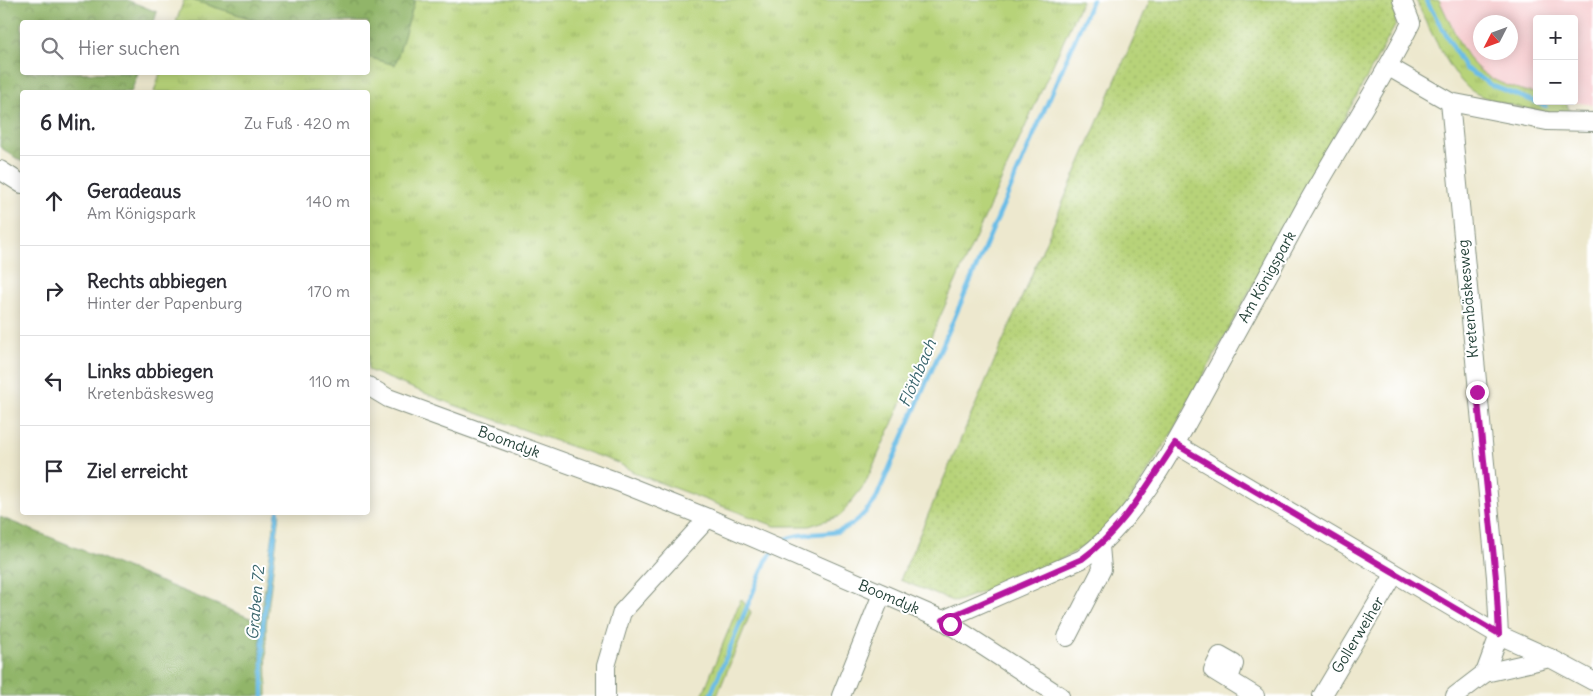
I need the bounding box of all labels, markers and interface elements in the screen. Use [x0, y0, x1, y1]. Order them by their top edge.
north arrow [1473, 15, 1518, 60]
map controls [1533, 15, 1578, 105]
button: + [1533, 15, 1578, 60]
search box [20, 20, 370, 75]
icon: search [38, 34, 66, 62]
text: Hier suchen [78, 36, 180, 60]
button: − [1533, 60, 1578, 105]
text: 6 Min. [40, 109, 95, 136]
text: Zu Fuß · 420 m [244, 113, 350, 133]
text: Geradeaus [87, 179, 181, 203]
icon: ahead [40, 187, 68, 215]
text: 140 m [306, 191, 350, 211]
text: Am Königspark [87, 203, 196, 223]
street label: Am Königspark [1234, 227, 1300, 326]
street label: Kretenbäskesweg [1453, 239, 1482, 359]
text: Rechts abbiegen [87, 269, 227, 293]
icon: right [40, 277, 68, 305]
text: 170 m [307, 281, 350, 301]
text: Hinter der Papenburg [87, 293, 243, 313]
water label: Flöthbach [894, 336, 940, 410]
text: Links abbiegen [87, 359, 214, 383]
icon: left [40, 367, 68, 395]
text: 110 m [309, 371, 350, 391]
route end [1466, 381, 1489, 404]
text: Kretenbäskesweg [87, 383, 214, 403]
street label: Boomdyk [475, 422, 543, 462]
icon: arrive [40, 457, 68, 485]
text: Ziel erreicht [87, 459, 188, 483]
water label: Graben 72 [242, 564, 268, 641]
street label: Boomdyk [856, 575, 923, 618]
street label: Gollerweiher [1327, 593, 1388, 677]
route start [939, 613, 962, 636]

